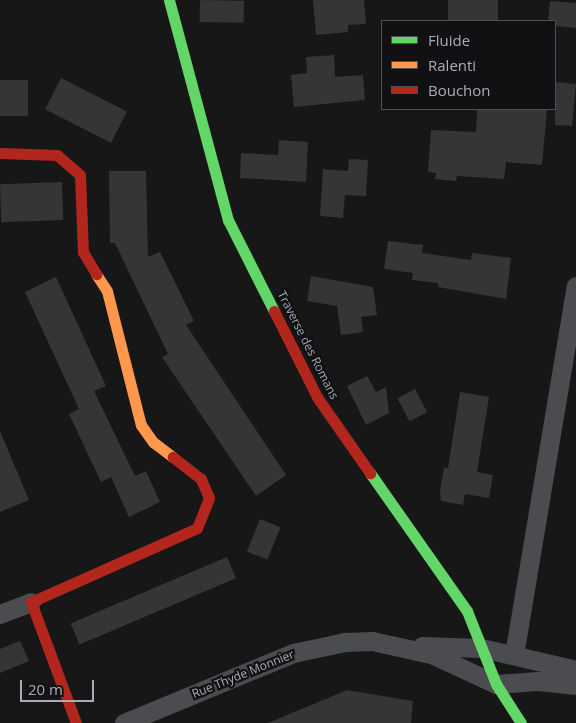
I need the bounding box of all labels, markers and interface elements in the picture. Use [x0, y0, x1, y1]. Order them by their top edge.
legend [381, 20, 556, 110]
text: Fluide [428, 30, 470, 50]
text: Ralenti [428, 55, 476, 75]
text: Bouchon [428, 80, 491, 100]
street label: Traverse des Romans [274, 288, 342, 402]
street label: Rue Thyde Monnier [190, 647, 296, 701]
scale bar [22, 670, 96, 702]
text: 20 m [28, 679, 63, 699]

